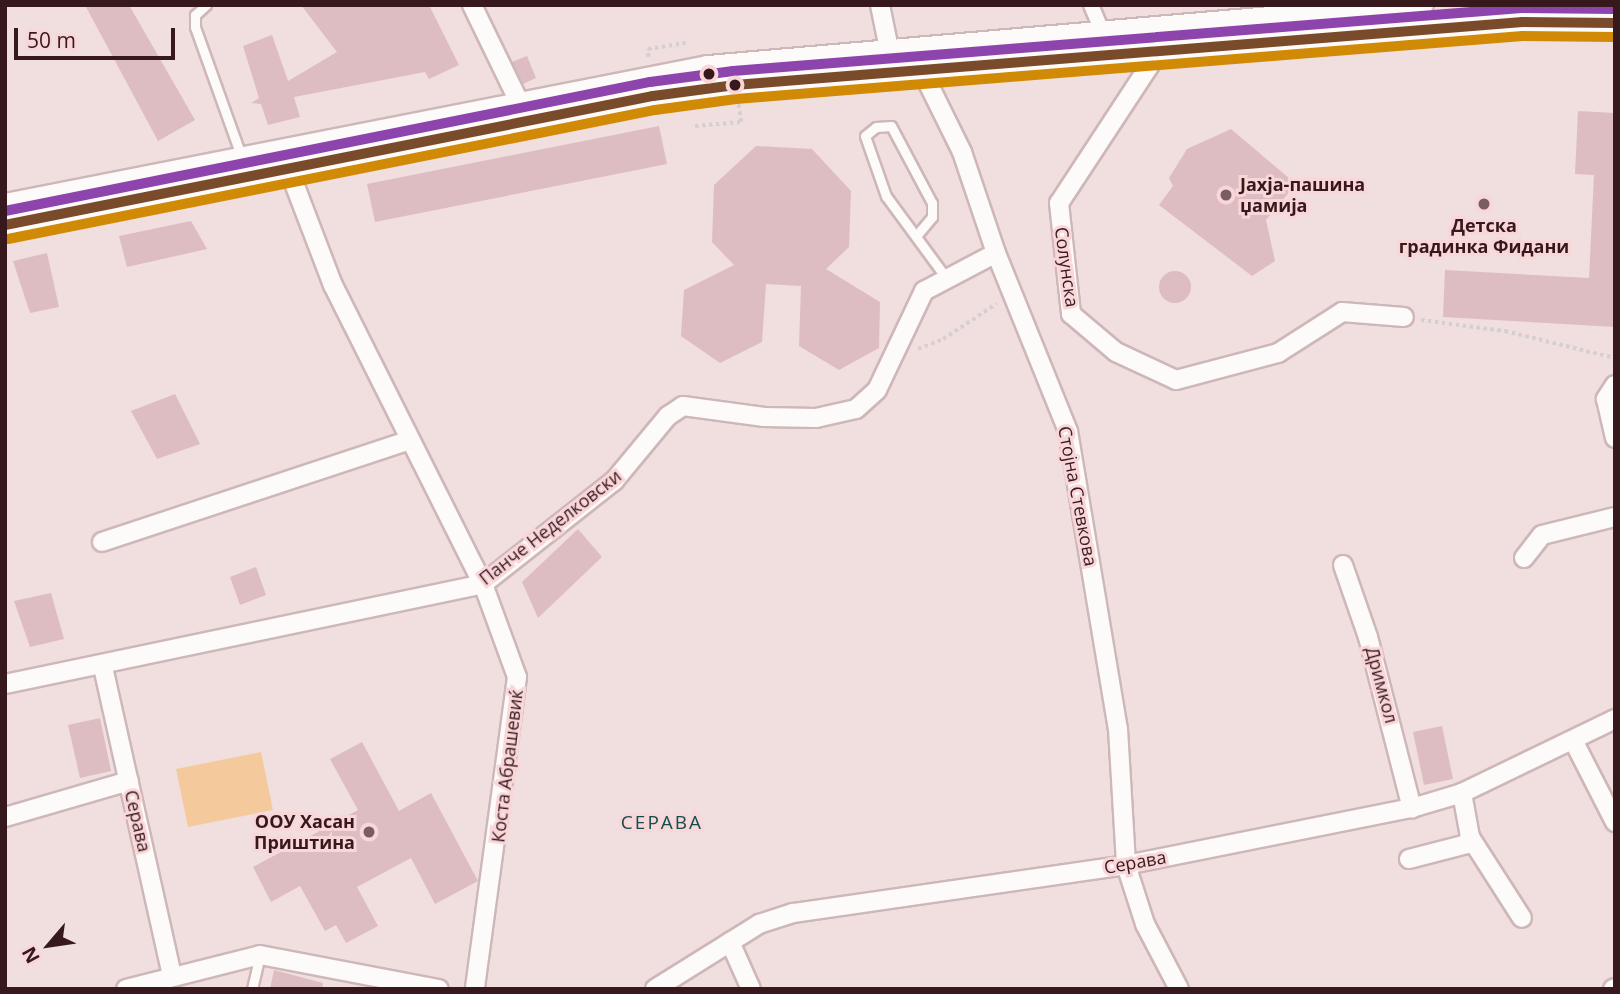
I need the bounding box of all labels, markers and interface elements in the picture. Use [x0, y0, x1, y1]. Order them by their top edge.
scale bar [18, 14, 178, 58]
text: 50 m [27, 26, 76, 54]
unlabelled marker [702, 67, 716, 81]
unlabelled marker [728, 78, 742, 92]
place label: Јахја-пашина џамија [1240, 174, 1365, 216]
marker: Јахја-пашина џамија [1218, 187, 1234, 203]
marker: Детска градинка Фидани [1476, 196, 1492, 212]
place label: Детска градинка Фидани [1399, 215, 1569, 258]
street label: Солунска [1051, 225, 1083, 309]
street label: Стојна Стевкова [1054, 424, 1102, 568]
street label: Панче Неделковски [475, 465, 625, 589]
street label: Дримкол [1361, 644, 1403, 726]
street label: Коста Абрашевиќ [487, 688, 527, 844]
street label: Серава [120, 788, 156, 854]
place label: ООУ Хасан Приштина [254, 811, 355, 854]
district label: СЕРАВА [622, 812, 702, 834]
marker: ООУ Хасан Приштина [361, 824, 377, 840]
street label: Серава [1102, 846, 1168, 878]
north arrow [14, 910, 84, 980]
text: N [16, 942, 46, 968]

